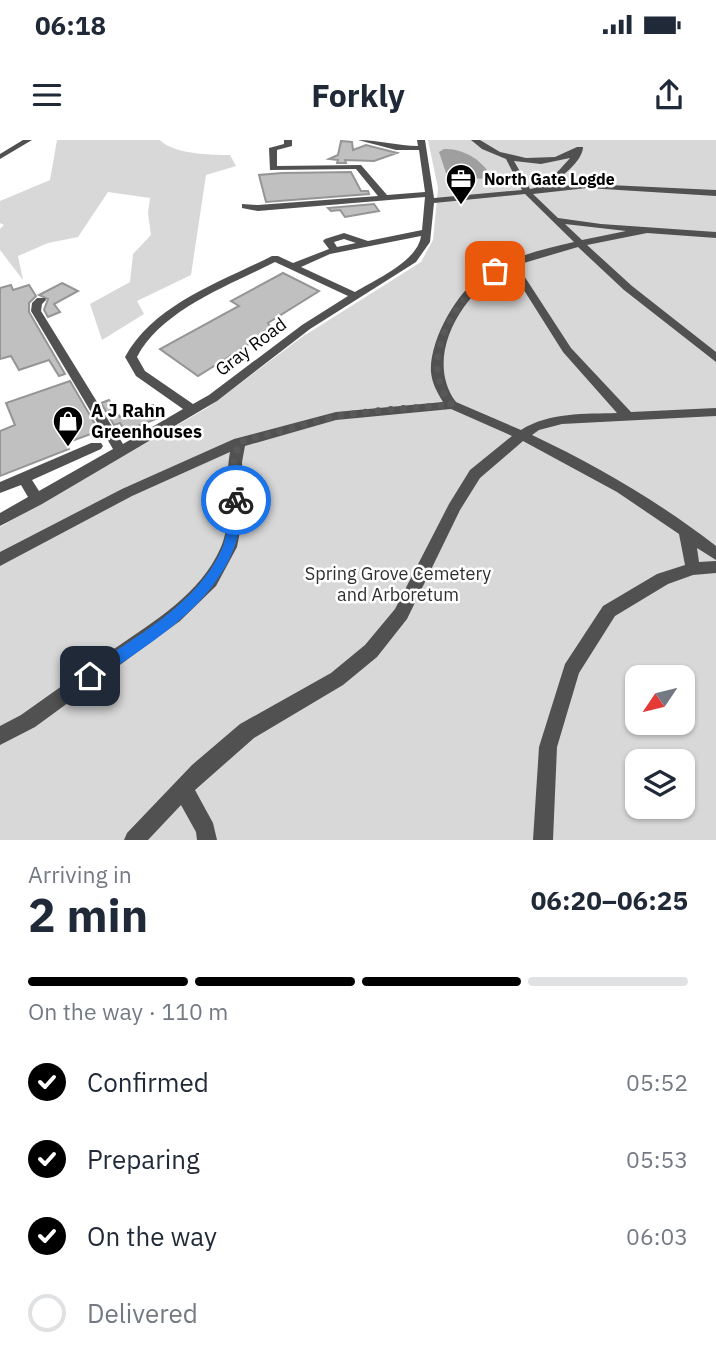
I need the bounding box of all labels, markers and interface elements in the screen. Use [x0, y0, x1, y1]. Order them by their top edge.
text: 06:18 [35, 8, 106, 42]
text: Forkly [311, 74, 405, 116]
icon: menu [28, 76, 66, 114]
icon: share [650, 76, 688, 114]
office icon: North Gate Logde [444, 162, 478, 206]
place label: North Gate Logde [484, 169, 615, 189]
pin [465, 241, 525, 301]
icon: bag [476, 252, 514, 290]
street label: Gray Road [211, 312, 291, 381]
place label: A J Rahn Greenhouses [91, 399, 202, 443]
shop icon: A J Rahn Greenhouses [51, 404, 85, 448]
courier [201, 465, 271, 535]
icon: bike [217, 481, 255, 519]
park label: Spring Grove Cemetery and Arboretum [305, 562, 491, 606]
pin [60, 646, 120, 706]
icon: home [71, 657, 109, 695]
north arrow [625, 665, 695, 735]
map controls [625, 665, 695, 819]
button: layers [625, 749, 695, 819]
text: Arriving in [28, 859, 132, 889]
text: 06:20–06:25 [531, 883, 688, 917]
text: 2 min [28, 885, 148, 945]
text: On the way · 110 m [28, 996, 228, 1026]
icon: check [28, 1063, 66, 1101]
text: Confirmed [87, 1065, 209, 1099]
text: 05:52 [626, 1067, 688, 1097]
icon: check [28, 1140, 66, 1178]
text: Preparing [87, 1142, 200, 1176]
text: 05:53 [626, 1144, 688, 1174]
icon: check [28, 1217, 66, 1255]
text: On the way [87, 1219, 217, 1253]
text: 06:03 [626, 1221, 688, 1251]
text: Delivered [87, 1296, 198, 1330]

